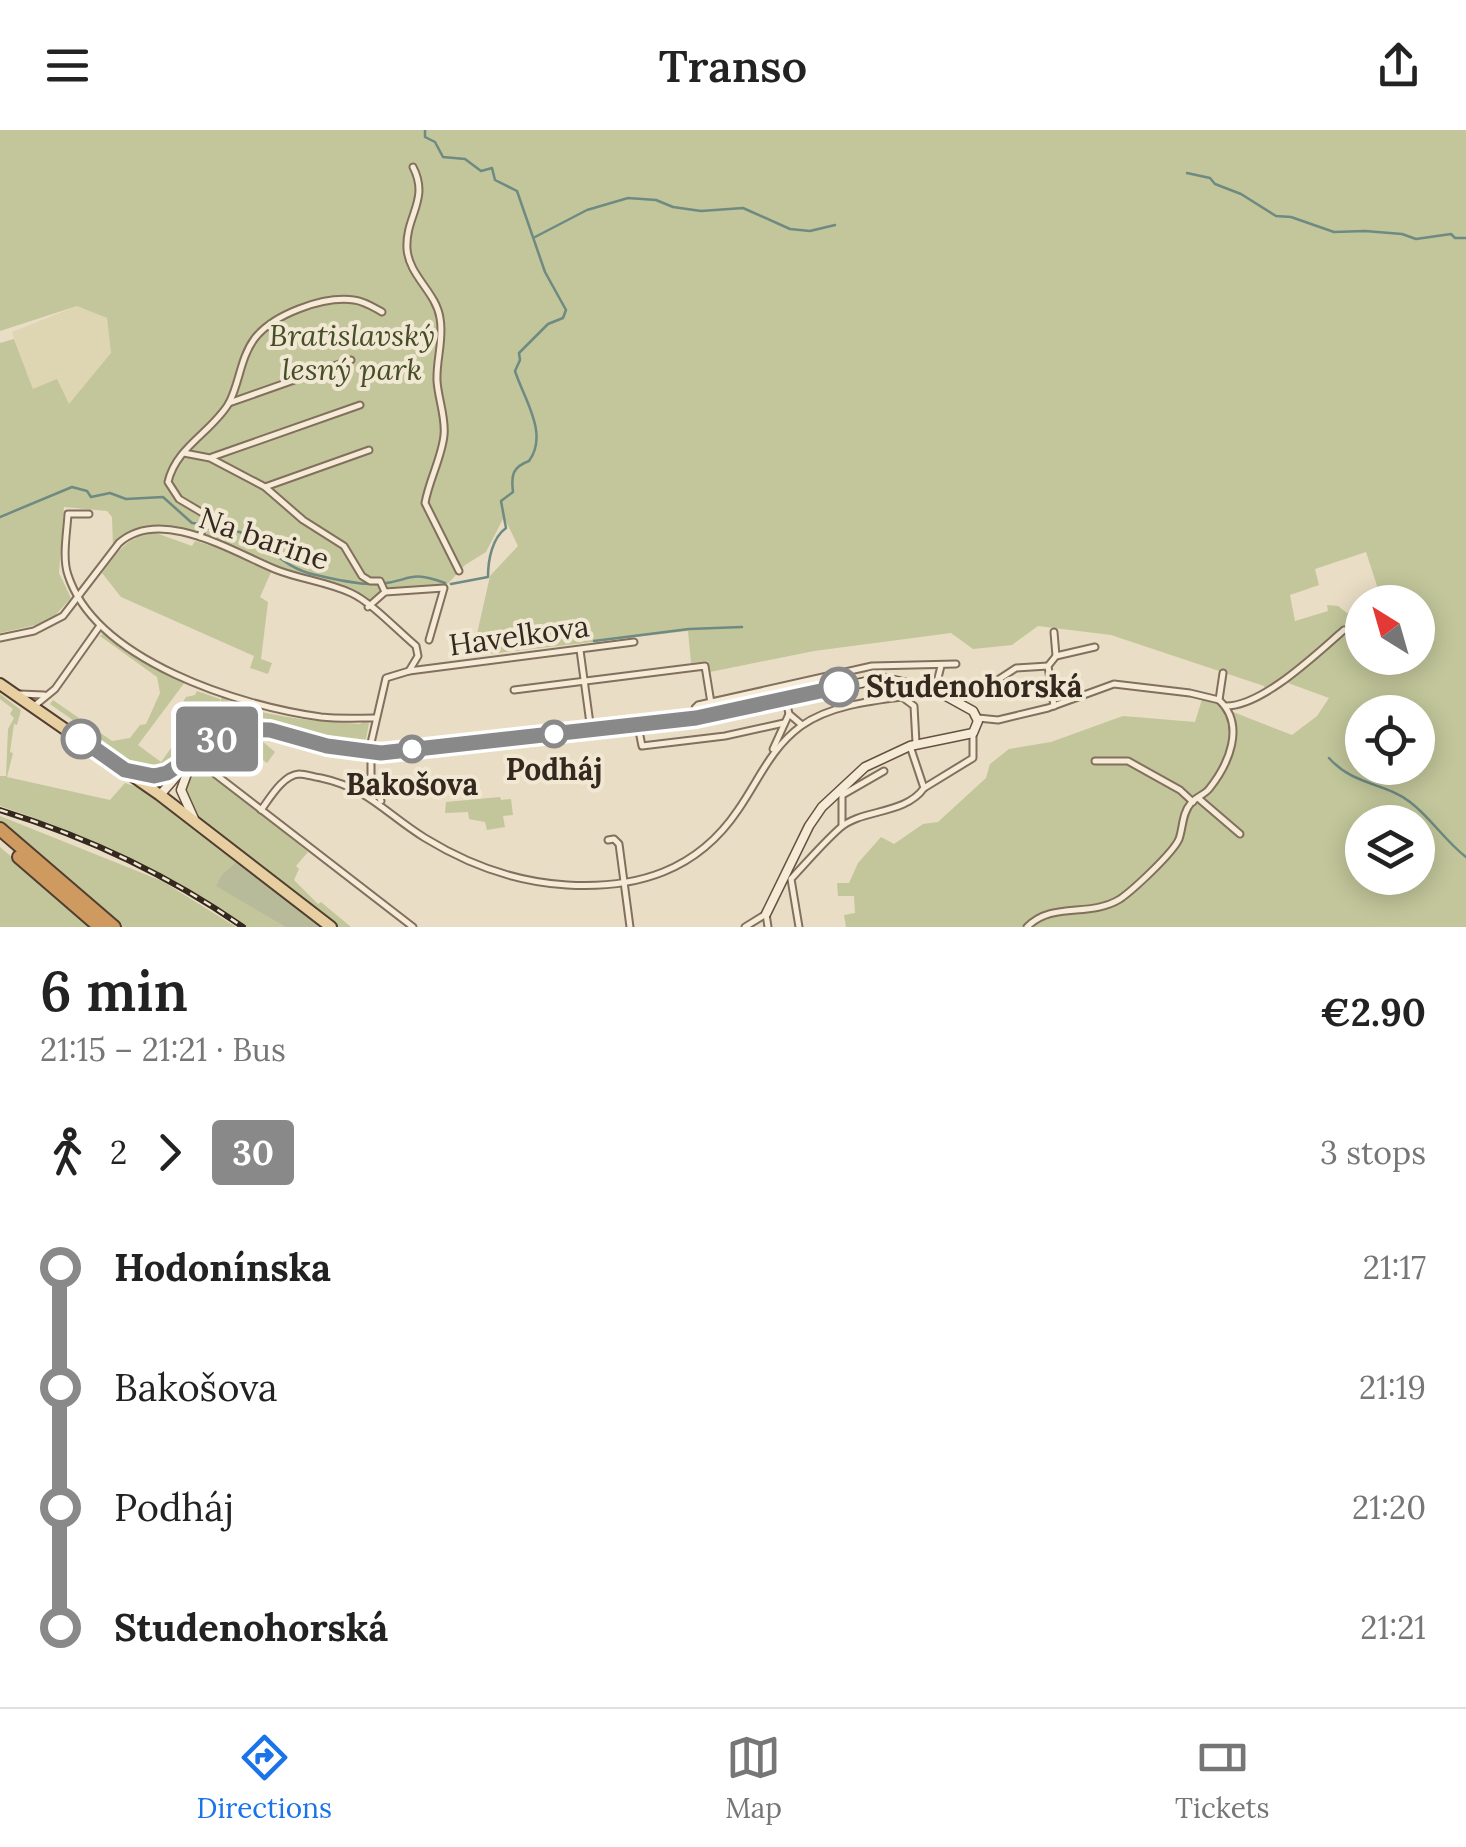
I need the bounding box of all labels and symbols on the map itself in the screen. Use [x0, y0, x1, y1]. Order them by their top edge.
park label: Bratislavský lesný park [269, 316, 435, 388]
street label: Na barine [194, 498, 334, 578]
north arrow [1345, 585, 1435, 675]
street label: Havelkova [446, 606, 591, 664]
place label: Studenohorská [866, 667, 1083, 705]
marker: Studenohorská [820, 668, 858, 706]
line badge: 30 [172, 706, 262, 772]
unlabelled marker [62, 720, 100, 758]
marker: Podháj [541, 721, 567, 747]
marker: Bakošova [399, 736, 425, 762]
place label: Podháj [506, 750, 602, 789]
place label: Bakošova [346, 765, 479, 803]

